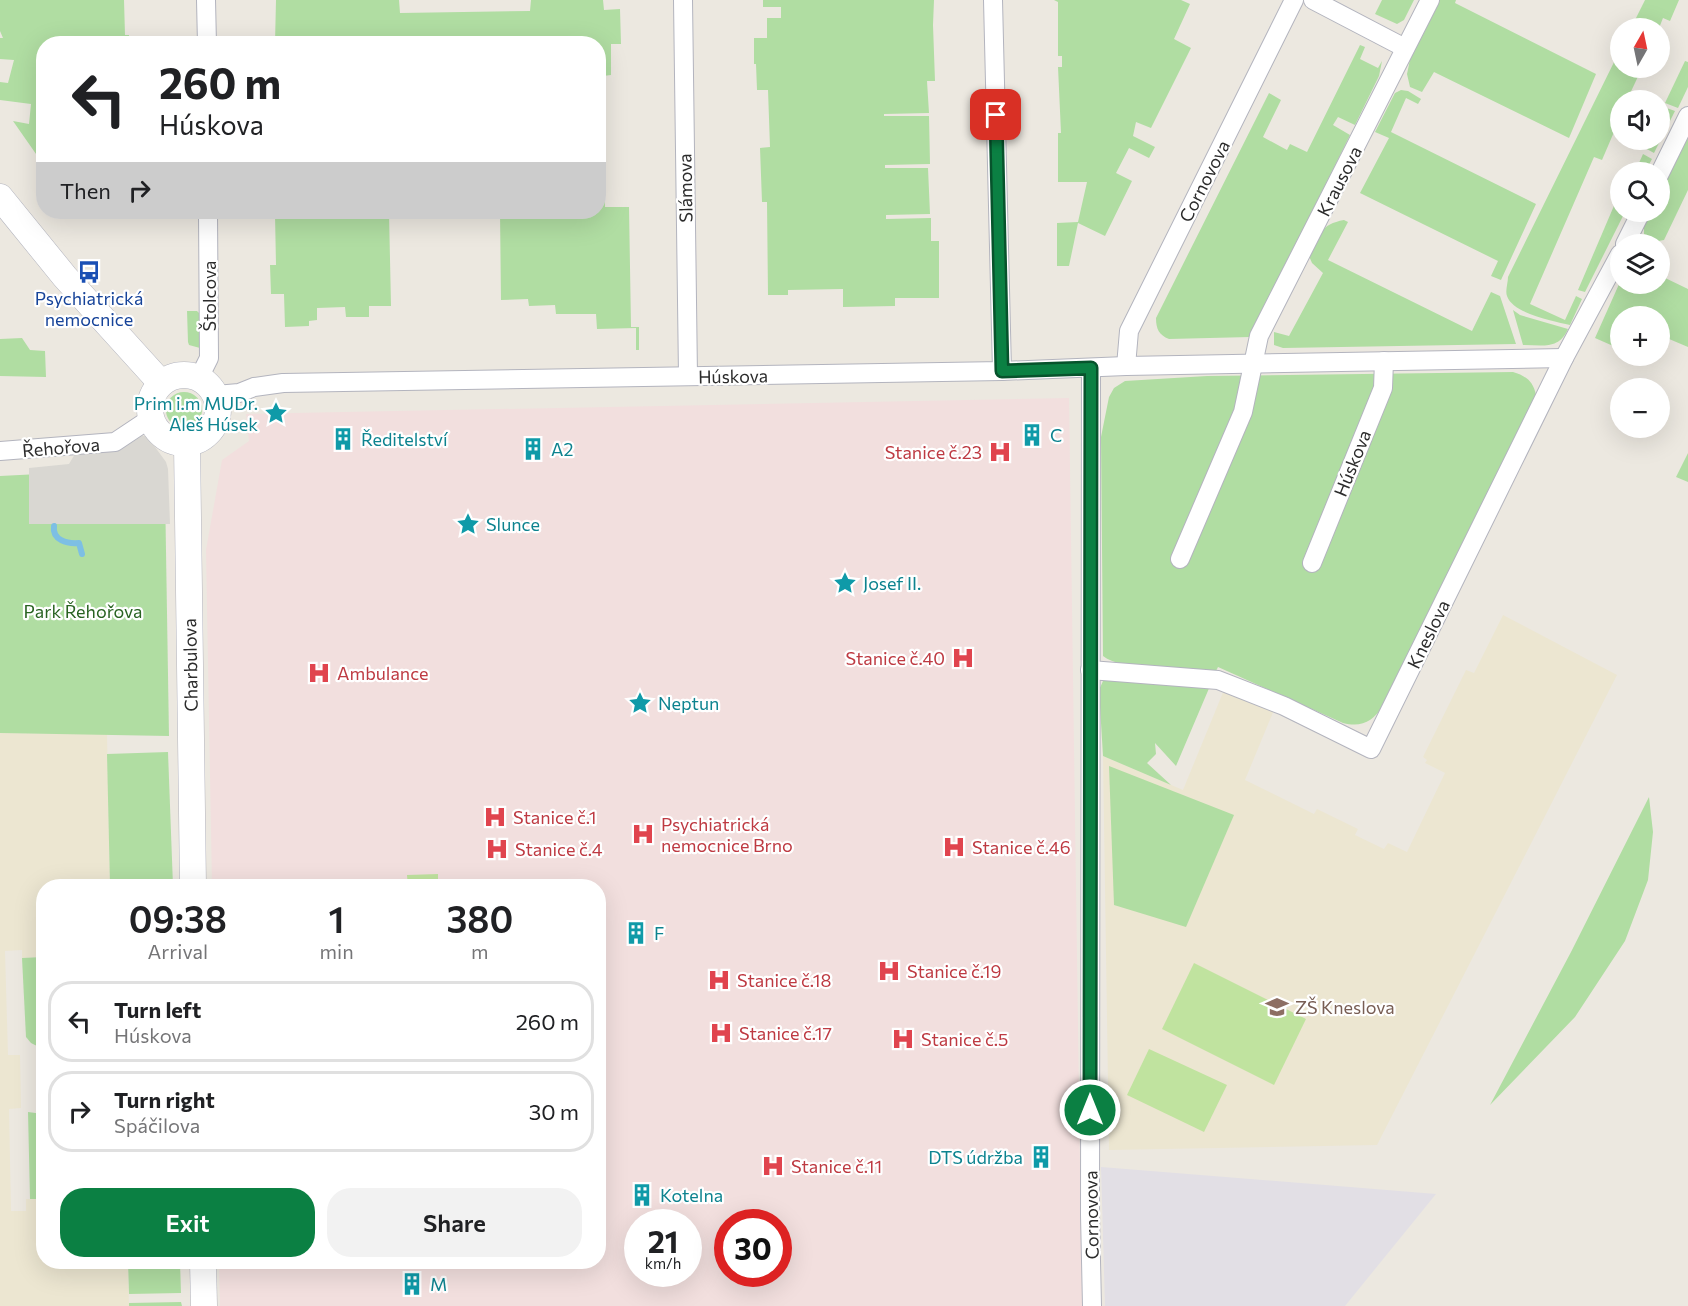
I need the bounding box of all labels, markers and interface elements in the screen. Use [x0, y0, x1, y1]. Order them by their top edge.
north arrow [1610, 18, 1670, 78]
map controls [1610, 18, 1670, 438]
text: 260 m [159, 56, 281, 108]
icon: left [60, 60, 138, 138]
pin [970, 89, 1021, 140]
button: sound [1610, 90, 1670, 150]
icon: arrive [979, 98, 1012, 131]
text: Húskova [159, 108, 264, 141]
street label: Cornovova [1174, 136, 1234, 226]
street label: Krausova [1312, 142, 1366, 220]
street label: Slámova [673, 153, 697, 223]
button: search [1610, 162, 1670, 222]
icon: right [123, 174, 156, 207]
text: Then [60, 177, 111, 204]
button: layers [1610, 234, 1670, 294]
bus stop icon: Psychiatrická nemocnice [76, 259, 102, 285]
street label: Štolcova [198, 261, 220, 331]
place label: Psychiatrická nemocnice [35, 287, 143, 330]
button: + [1610, 306, 1670, 366]
street label: Húskova [698, 364, 768, 388]
button: − [1610, 378, 1670, 438]
place label: Prim i.m MUDr. Aleš Húsek [134, 392, 258, 435]
place icon: Prim i.m MUDr. Aleš Húsek [263, 400, 289, 426]
building icon: C [1019, 422, 1045, 448]
place label: C [1050, 424, 1062, 446]
building icon: Ředitelství [330, 426, 356, 452]
street label: Húskova [1329, 426, 1375, 500]
place label: Ředitelství [361, 428, 449, 450]
street label: Řehořova [21, 433, 101, 461]
building icon: A2 [520, 436, 546, 462]
place label: A2 [551, 438, 573, 460]
hospital icon: Stanice č.23 [987, 439, 1013, 465]
place label: Stanice č.23 [885, 441, 982, 463]
place icon: Slunce [455, 511, 481, 537]
place label: Slunce [486, 513, 540, 535]
place icon: Josef II. [832, 570, 858, 596]
place label: Josef II. [863, 572, 921, 594]
street label: Kneslova [1402, 596, 1454, 672]
park label: Park Řehořova [24, 600, 142, 622]
street label: Charbulova [178, 618, 202, 712]
hospital icon: Stanice č.40 [950, 645, 976, 671]
place label: Stanice č.40 [846, 647, 945, 669]
hospital icon: Ambulance [306, 660, 332, 686]
place label: Ambulance [337, 662, 429, 684]
place icon: Neptun [627, 690, 653, 716]
place label: Neptun [658, 692, 719, 714]
hospital icon: Stanice č.1 [482, 804, 508, 830]
place label: Stanice č.1 [513, 806, 596, 828]
place label: Psychiatrická nemocnice Brno [661, 813, 793, 856]
hospital icon: Psychiatrická nemocnice Brno [630, 821, 656, 847]
hospital icon: Stanice č.46 [941, 834, 967, 860]
hospital icon: Stanice č.4 [484, 836, 510, 862]
place label: Stanice č.46 [972, 836, 1071, 858]
place label: Stanice č.4 [515, 838, 603, 860]
text: 09:38 [129, 896, 227, 940]
text: 1 [329, 896, 345, 940]
text: 380 [446, 896, 513, 940]
building icon: F [623, 920, 649, 946]
place label: F [654, 922, 664, 944]
text: Arrival [148, 939, 208, 963]
text: min [320, 939, 354, 963]
text: m [471, 939, 489, 963]
hospital icon: Stanice č.19 [876, 958, 902, 984]
place label: Stanice č.19 [907, 960, 1001, 982]
hospital icon: Stanice č.18 [706, 967, 732, 993]
place label: Stanice č.18 [737, 969, 831, 991]
school or university icon: ZŠ Kneslova [1264, 994, 1290, 1020]
text: Turn left [114, 996, 201, 1023]
place label: ZŠ Kneslova [1295, 996, 1395, 1018]
icon: left [63, 1005, 96, 1038]
text: 260 m [516, 1008, 579, 1035]
hospital icon: Stanice č.17 [708, 1020, 734, 1046]
place label: Stanice č.17 [739, 1022, 832, 1044]
text: Húskova [114, 1023, 192, 1047]
hospital icon: Stanice č.5 [890, 1026, 916, 1052]
place label: Stanice č.5 [921, 1028, 1008, 1050]
position arrow [1058, 1078, 1122, 1142]
text: Turn right [114, 1086, 215, 1113]
icon: right [63, 1095, 96, 1128]
text: 30 m [529, 1098, 579, 1125]
text: Spáčilova [114, 1113, 200, 1137]
building icon: DTS údržba [1028, 1144, 1054, 1170]
place label: DTS údržba [928, 1146, 1023, 1168]
hospital icon: Stanice č.11 [760, 1153, 786, 1179]
place label: Stanice č.11 [791, 1155, 882, 1177]
street label: Cornovova [1079, 1170, 1103, 1260]
building icon: Kotelna [629, 1182, 655, 1208]
place label: Kotelna [660, 1184, 723, 1206]
button: Exit [60, 1188, 315, 1257]
button: Share [327, 1188, 582, 1257]
speed limit sign: 30 [714, 1209, 792, 1287]
text: 21 [648, 1222, 678, 1259]
text: km/h [645, 1254, 681, 1272]
building icon: M [399, 1271, 425, 1297]
place label: M [430, 1273, 447, 1295]

